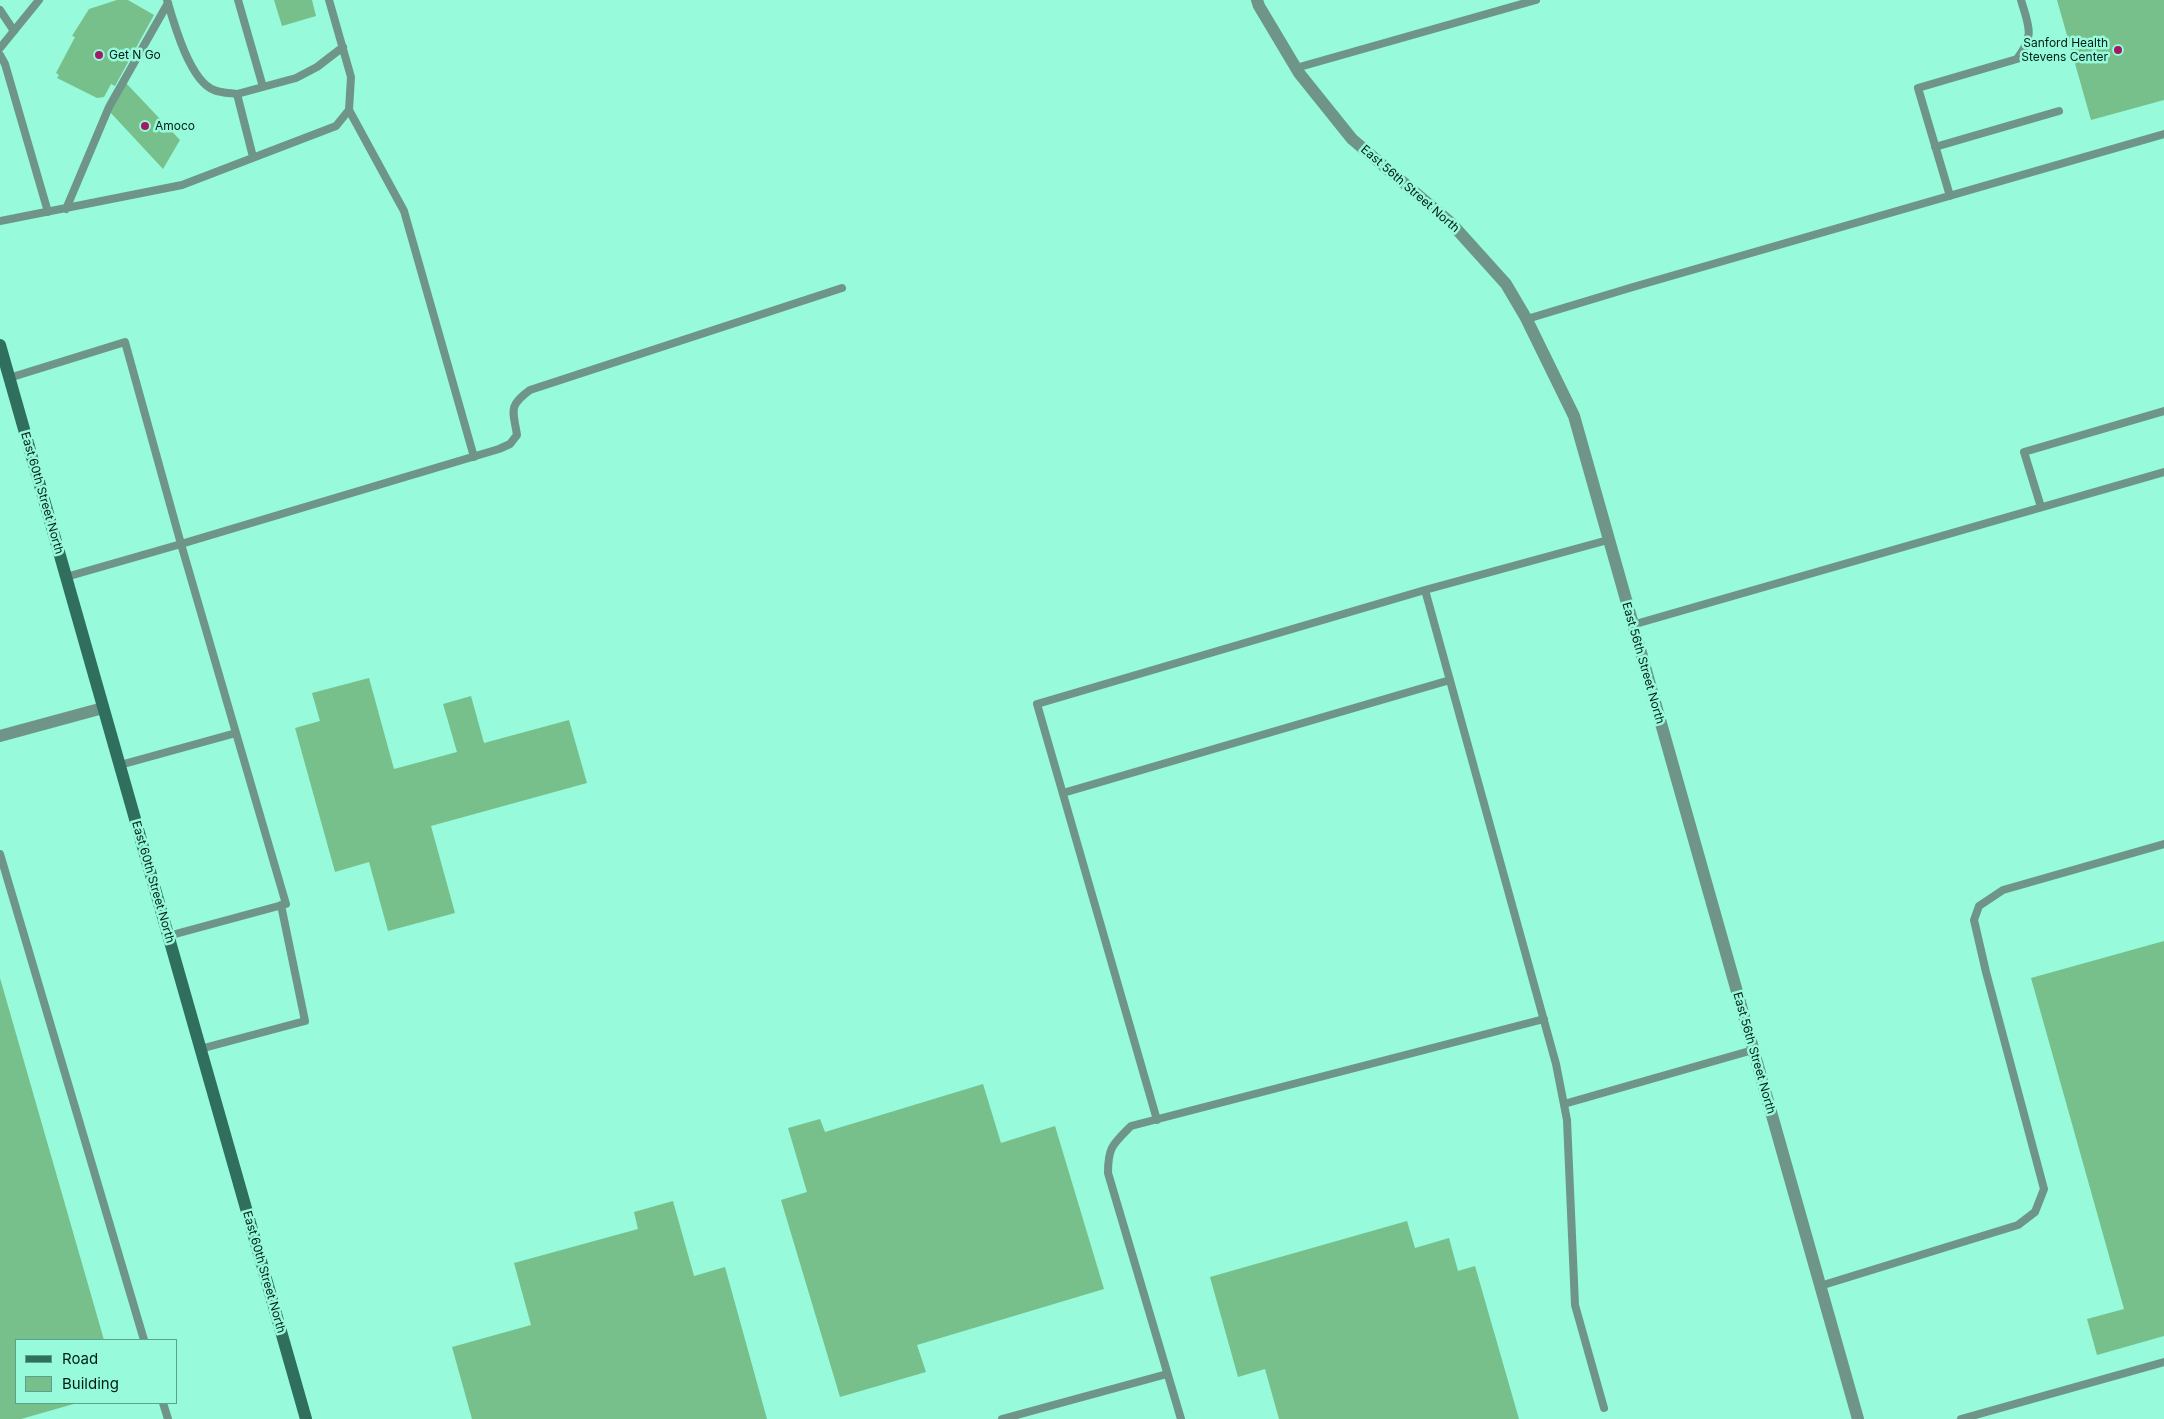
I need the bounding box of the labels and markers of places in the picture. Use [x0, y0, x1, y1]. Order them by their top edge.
place label: Sanford Health Stevens Center [2021, 36, 2108, 64]
marker: Sanford Health Stevens Center [2112, 44, 2124, 56]
place label: Get N Go [109, 48, 161, 62]
marker: Get N Go [93, 49, 105, 61]
place label: Amoco [155, 119, 195, 133]
marker: Amoco [139, 120, 151, 132]

